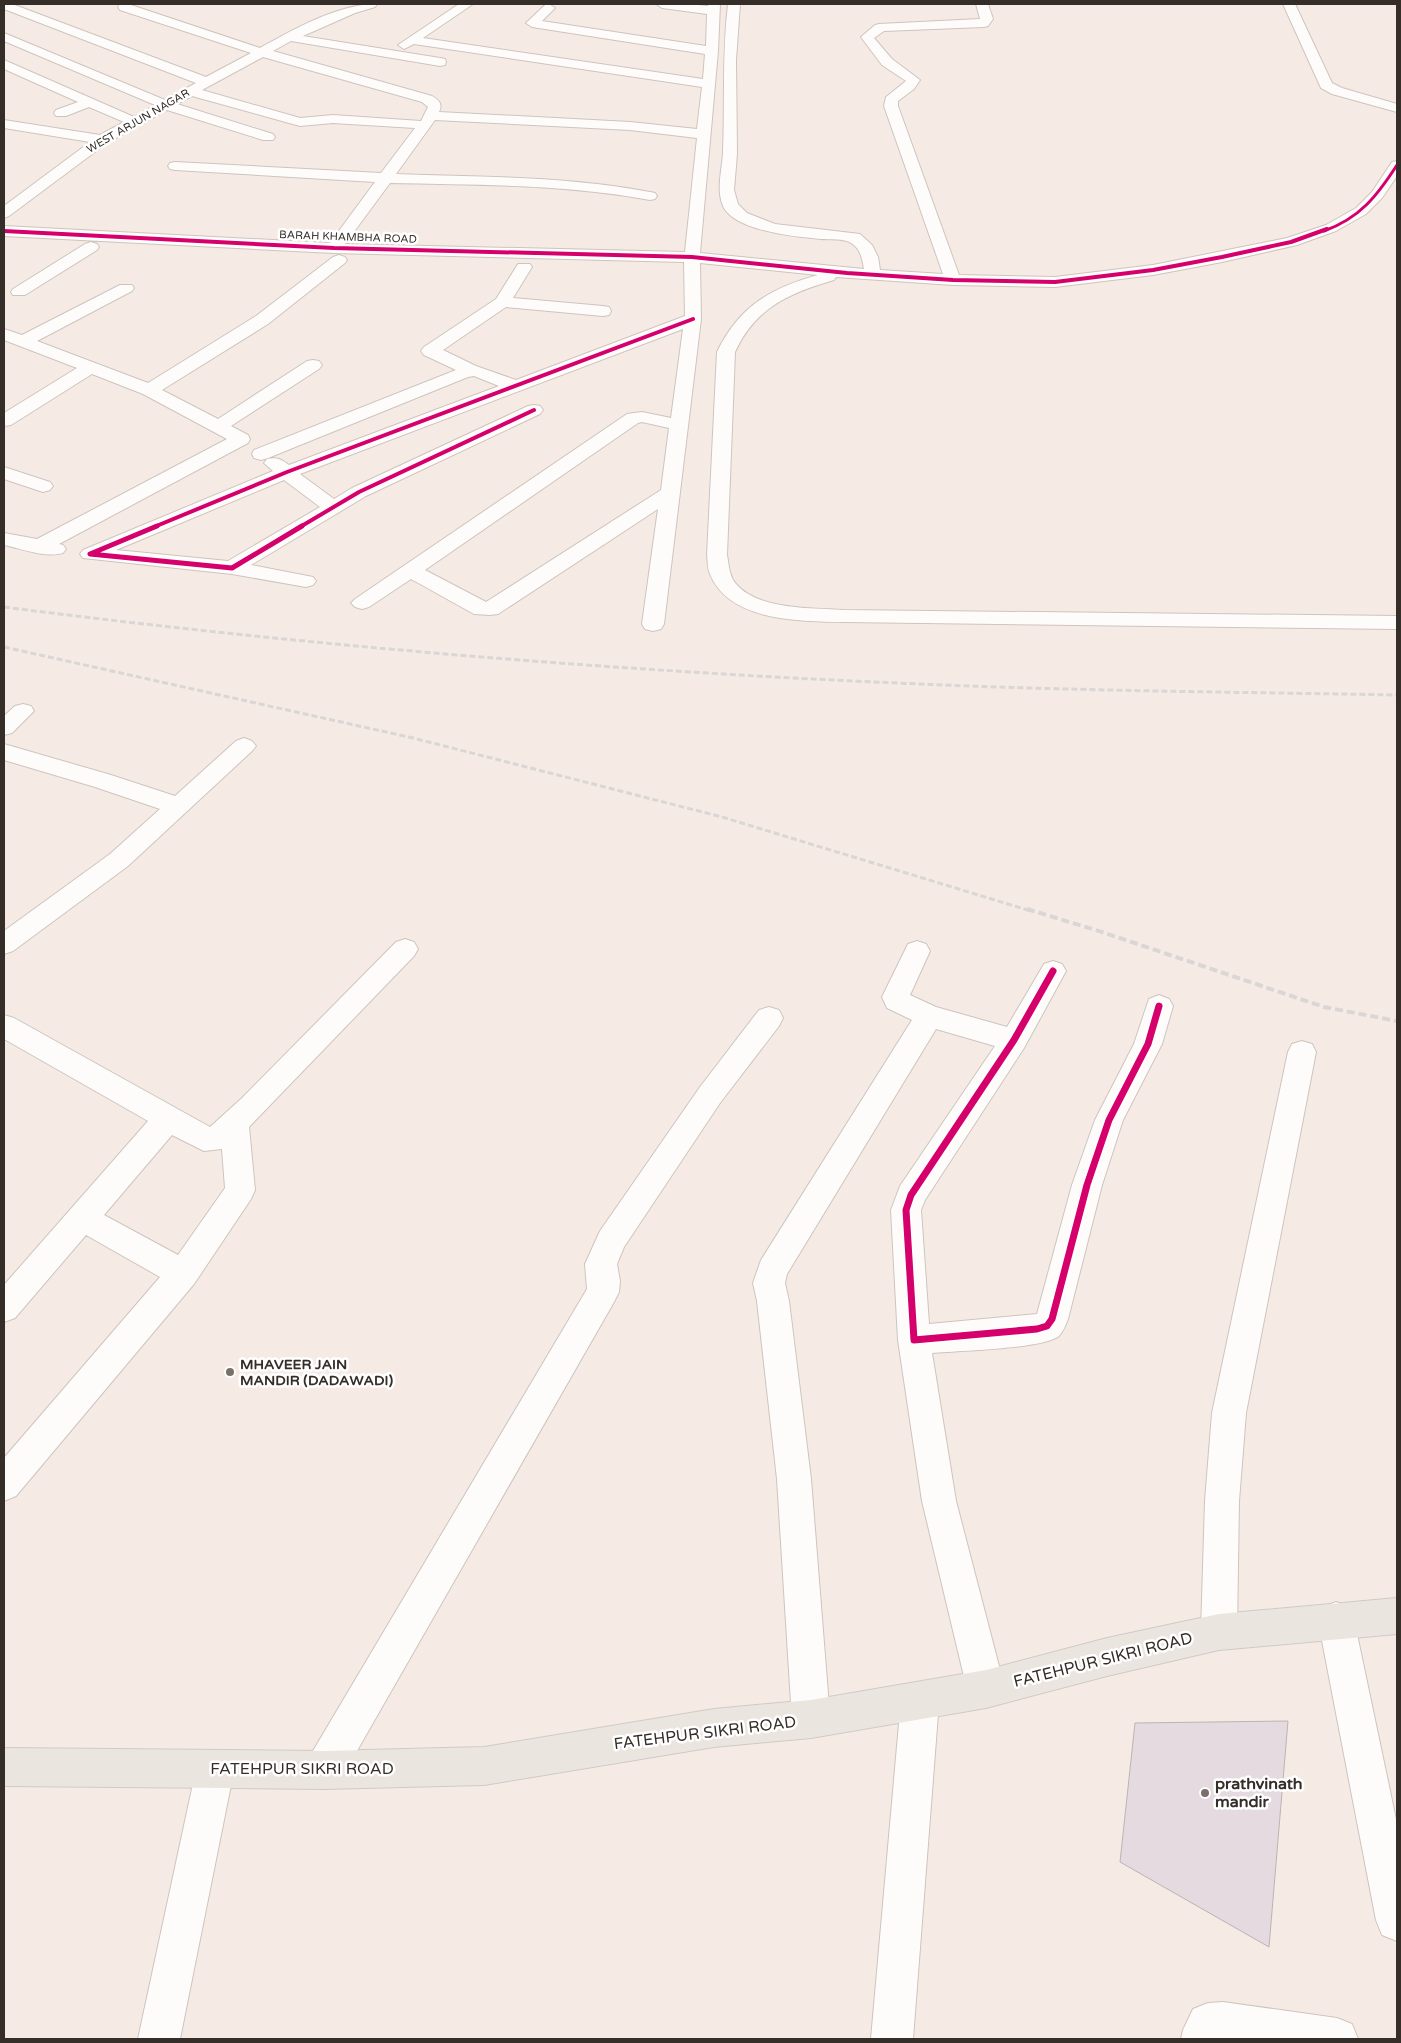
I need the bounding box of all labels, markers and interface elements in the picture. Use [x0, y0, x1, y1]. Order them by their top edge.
street label: WEST ARJUN NAGAR [84, 86, 192, 156]
street label: BARAH KHAMBHA ROAD [279, 228, 417, 246]
place label: MHAVEER JAIN MANDIR (DADAWADI) [240, 1356, 393, 1389]
marker: MHAVEER JAIN MANDIR (DADAWADI) [224, 1366, 236, 1378]
street label: FATEHPUR SIKRI ROAD [1011, 1628, 1195, 1692]
street label: FATEHPUR SIKRI ROAD [613, 1712, 797, 1754]
street label: FATEHPUR SIKRI ROAD [210, 1759, 394, 1779]
place label: prathvinath mandir [1215, 1774, 1303, 1812]
marker: prathvinath mandir [1199, 1787, 1211, 1799]

